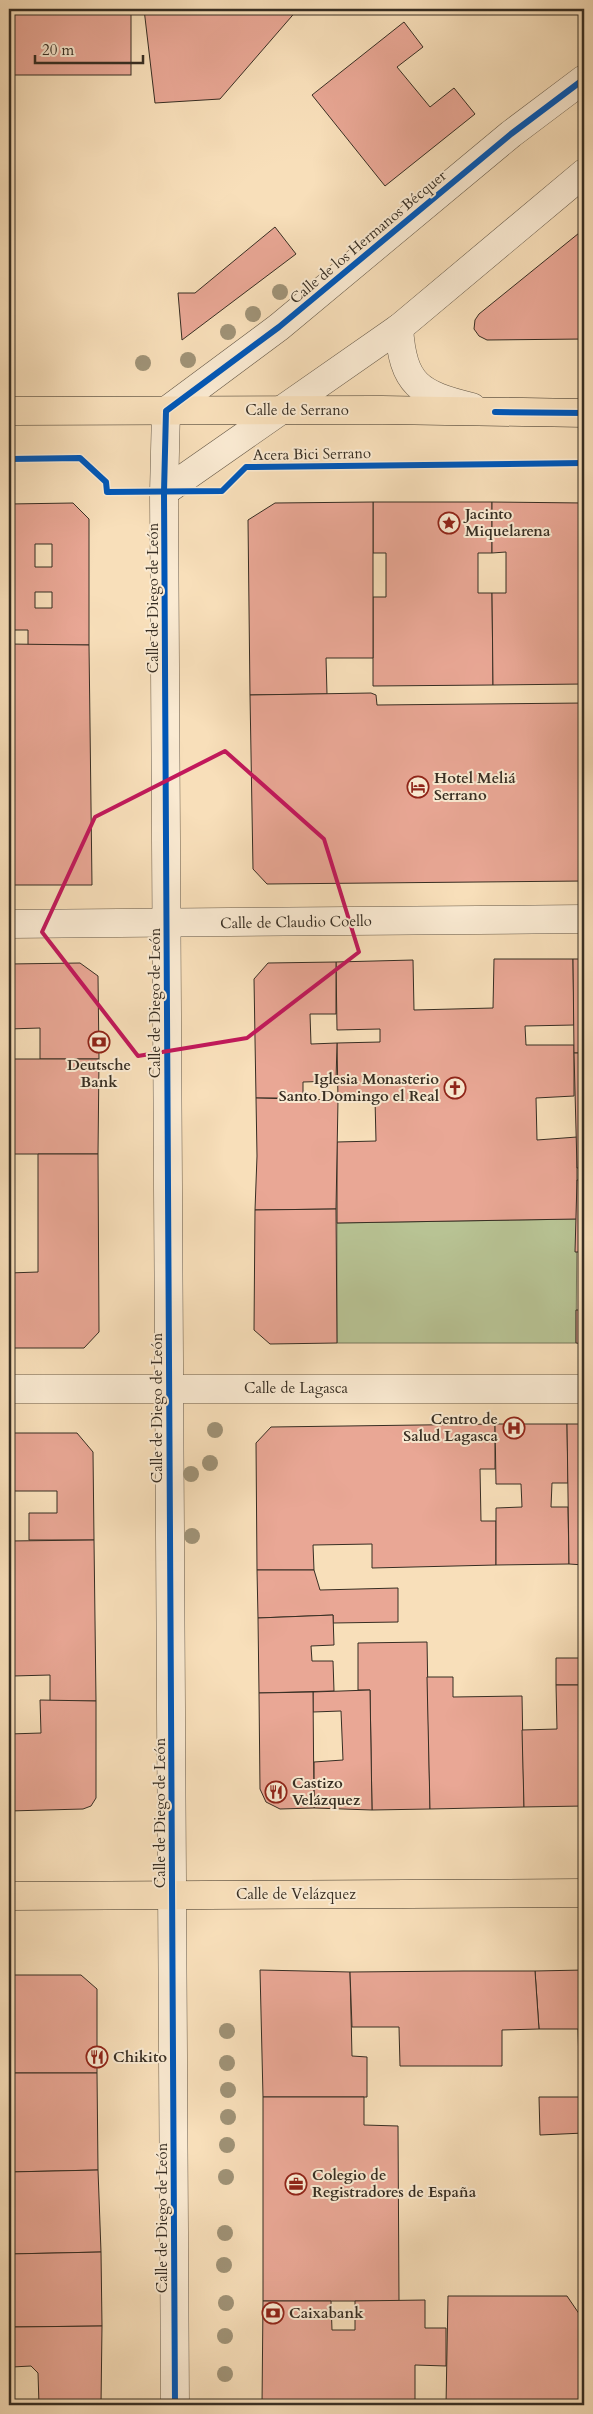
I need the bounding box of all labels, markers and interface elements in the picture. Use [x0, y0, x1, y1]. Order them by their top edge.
scale bar [35, 32, 142, 64]
text: 20 m [42, 40, 74, 60]
street label: Calle de los Hermanos Bécquer [286, 165, 451, 308]
street label: Calle de Serrano [245, 400, 349, 420]
street label: Acera Bici Serrano [253, 443, 371, 465]
place label: Jacinto Miquelarena [463, 504, 551, 541]
place icon: Jacinto Miquelarena [437, 511, 461, 535]
street label: Calle de Diego de León [143, 522, 163, 673]
place label: Hotel Meliá Serrano [434, 768, 516, 805]
hotel icon: Hotel Meliá Serrano [406, 775, 430, 799]
street label: Calle de Claudio Coello [220, 911, 372, 933]
street label: Calle de Diego de León [145, 927, 165, 1078]
bank icon: Deutsche Bank [87, 1030, 111, 1054]
place label: Deutsche Bank [67, 1055, 131, 1092]
place label: Iglesia Monasterio Santo Domingo el Real [279, 1069, 440, 1106]
church icon: Iglesia Monasterio Santo Domingo el Real [443, 1076, 467, 1100]
street label: Calle de Diego de León [147, 1332, 167, 1483]
street label: Calle de Lagasca [244, 1378, 349, 1398]
place label: Centro de Salud Lagasca [403, 1409, 499, 1446]
hospital icon: Centro de Salud Lagasca [502, 1416, 526, 1440]
street label: Calle de Diego de León [150, 1737, 170, 1888]
place label: Castizo Velázquez [292, 1773, 361, 1810]
restaurant icon: Castizo Velázquez [264, 1780, 288, 1804]
street label: Calle de Velázquez [236, 1884, 356, 1904]
restaurant icon: Chikito [85, 2045, 109, 2069]
place label: Chikito [113, 2047, 167, 2067]
street label: Calle de Diego de León [152, 2142, 172, 2293]
place label: Colegio de Registradores de España [312, 2165, 477, 2202]
office icon: Colegio de Registradores de España [284, 2172, 308, 2196]
bank icon: Caixabank [261, 2301, 285, 2325]
place label: Caixabank [289, 2303, 364, 2323]

